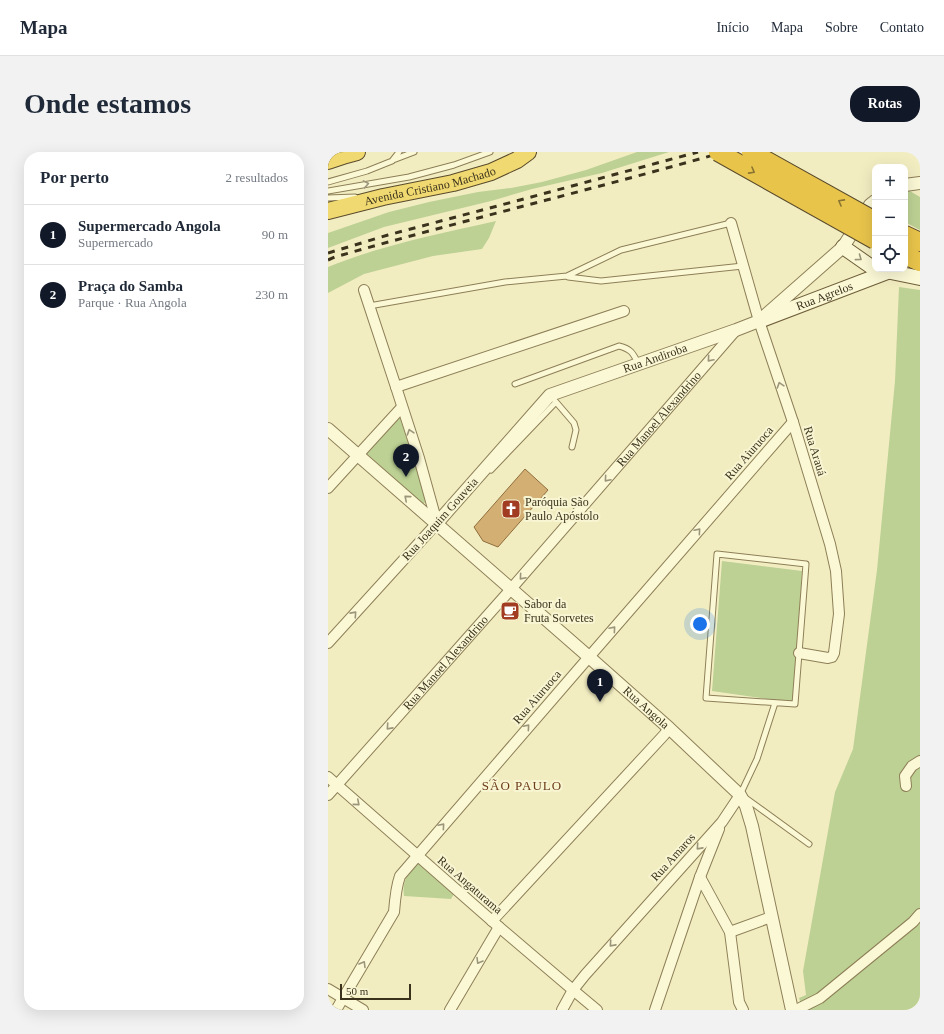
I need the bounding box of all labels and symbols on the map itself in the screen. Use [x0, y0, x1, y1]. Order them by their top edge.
street label: Avenida Cristiano Machado [363, 164, 498, 208]
one-way arrow [748, 167, 755, 174]
one-way arrow [363, 181, 370, 189]
one-way arrow [838, 200, 845, 207]
one-way arrow [855, 253, 862, 261]
street label: Rua Agrelos [794, 279, 855, 313]
street label: Rua Andiroba [621, 340, 690, 376]
one-way arrow [708, 355, 715, 362]
street label: Rua Manoel Alexandrino [614, 368, 704, 469]
one-way arrow [777, 382, 785, 389]
street label: Rua Aiuruoca [722, 423, 776, 483]
street label: Rua Arauá [801, 425, 829, 478]
one-way arrow [407, 429, 415, 436]
pin: 2 [393, 444, 419, 477]
street label: Rua Joaquim Gouveia [399, 474, 481, 563]
one-way arrow [604, 474, 611, 481]
one-way arrow [404, 495, 412, 502]
place label: Paróquia São Paulo Apóstolo [525, 495, 599, 523]
church icon: Paróquia São Paulo Apóstolo [500, 498, 522, 520]
one-way arrow [693, 528, 701, 536]
one-way arrow [519, 572, 526, 580]
place label: Sabor da Fruta Sorvetes [524, 597, 594, 625]
cafe icon: Sabor da Fruta Sorvetes [499, 600, 521, 622]
one-way arrow [350, 611, 357, 619]
street label: Rua Manoel Alexandrino [400, 613, 491, 713]
your location [690, 614, 710, 634]
one-way arrow [608, 626, 615, 634]
street label: Rua Aiuruoca [510, 667, 564, 727]
pin: 1 [587, 669, 613, 702]
street label: Rua Angola [620, 684, 673, 732]
one-way arrow [387, 722, 394, 729]
one-way arrow [523, 725, 530, 732]
district label: SÃO PAULO [482, 778, 562, 793]
one-way arrow [352, 798, 360, 806]
one-way arrow [438, 823, 445, 831]
street label: Rua Amaros [648, 830, 698, 884]
one-way arrow [696, 843, 703, 850]
street label: Rua Angaturama [435, 853, 506, 917]
one-way arrow [610, 940, 617, 947]
one-way arrow [477, 957, 484, 964]
one-way arrow [358, 961, 365, 968]
scale bar [340, 982, 411, 1001]

